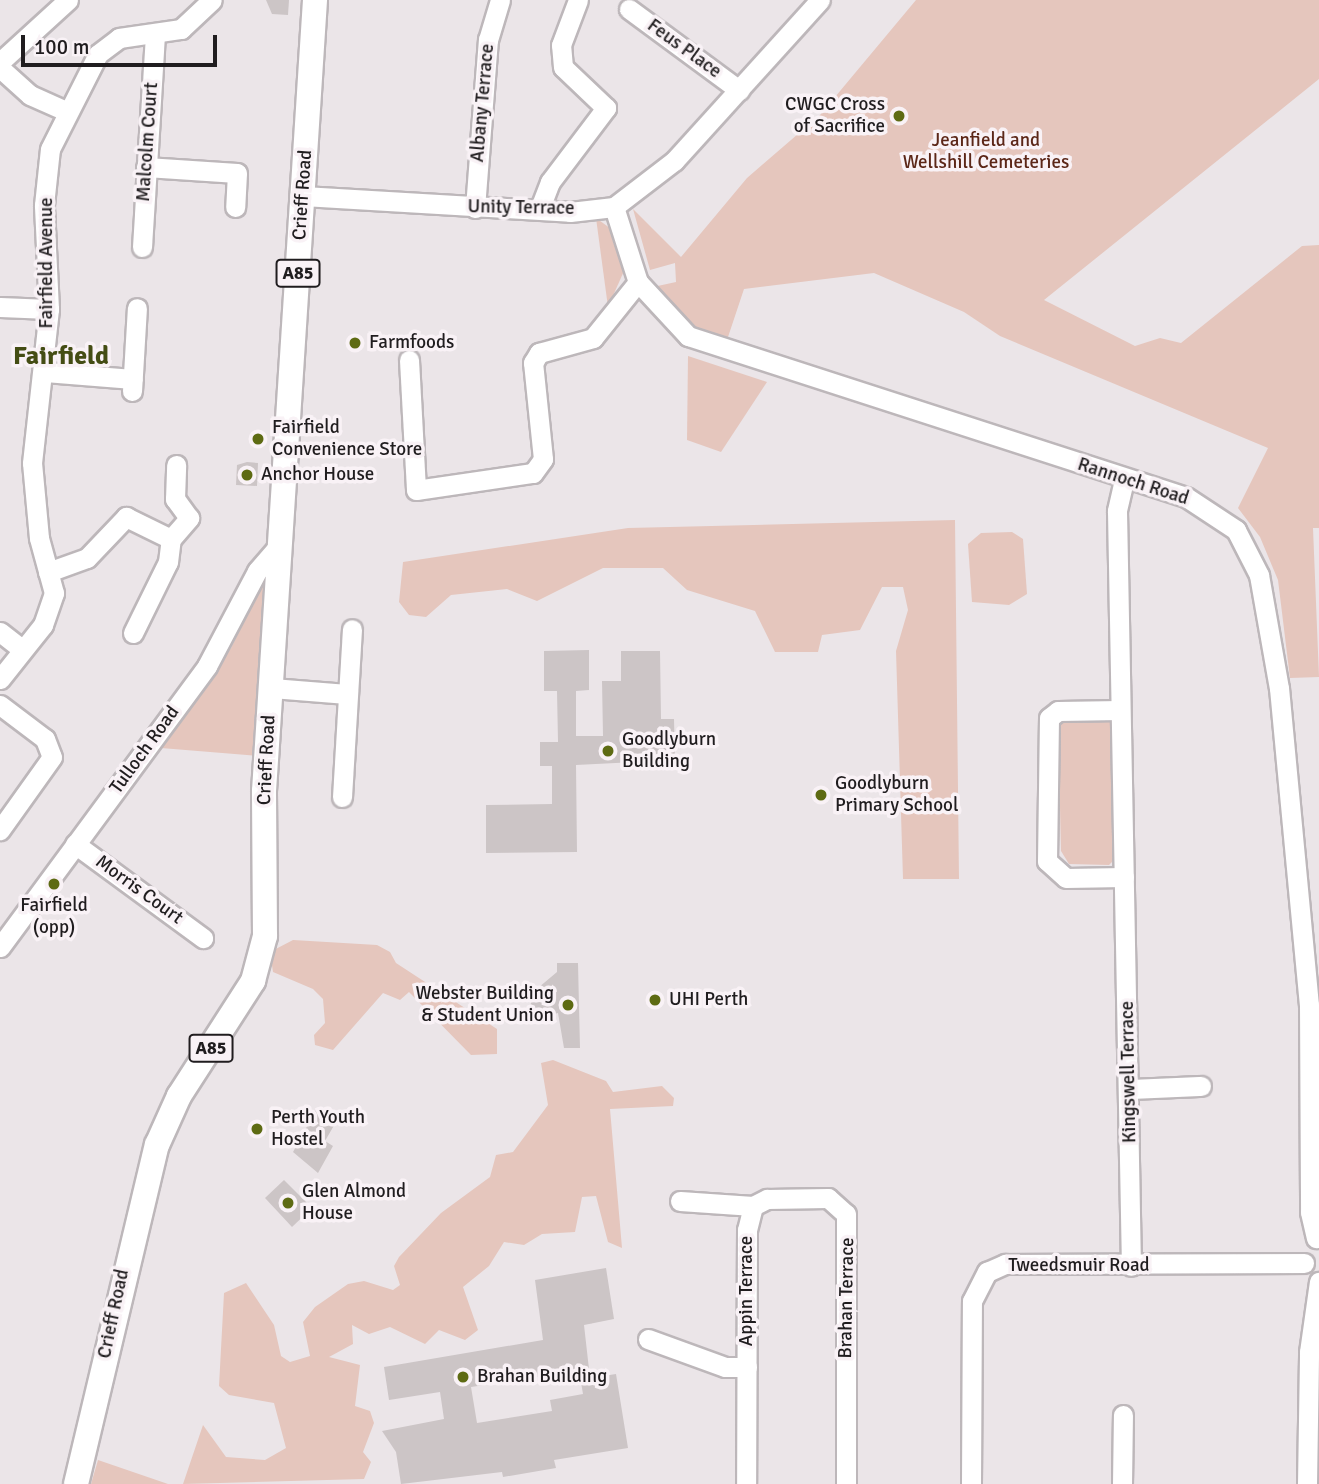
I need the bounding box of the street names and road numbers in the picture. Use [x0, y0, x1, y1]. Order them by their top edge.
street label: Feus Place [642, 14, 726, 84]
street label: Albany Terrace [466, 43, 500, 163]
street label: Malcolm Court [132, 82, 164, 202]
street label: Crieff Road [288, 149, 318, 241]
street label: Unity Terrace [467, 196, 575, 220]
street label: Fairfield Avenue [36, 197, 58, 329]
road number: A85 [275, 258, 321, 288]
street label: Rannoch Road [1074, 453, 1192, 511]
street label: Tulloch Road [106, 702, 184, 798]
street label: Crieff Road [253, 714, 281, 806]
street label: Morris Court [91, 851, 187, 929]
street label: Kingswell Terrace [1116, 1001, 1142, 1143]
road number: A85 [188, 1034, 234, 1063]
street label: Appin Terrace [736, 1236, 758, 1346]
street label: Brahan Terrace [835, 1237, 859, 1359]
street label: Tweedsmuir Road [1008, 1255, 1150, 1277]
street label: Crieff Road [93, 1267, 135, 1361]

